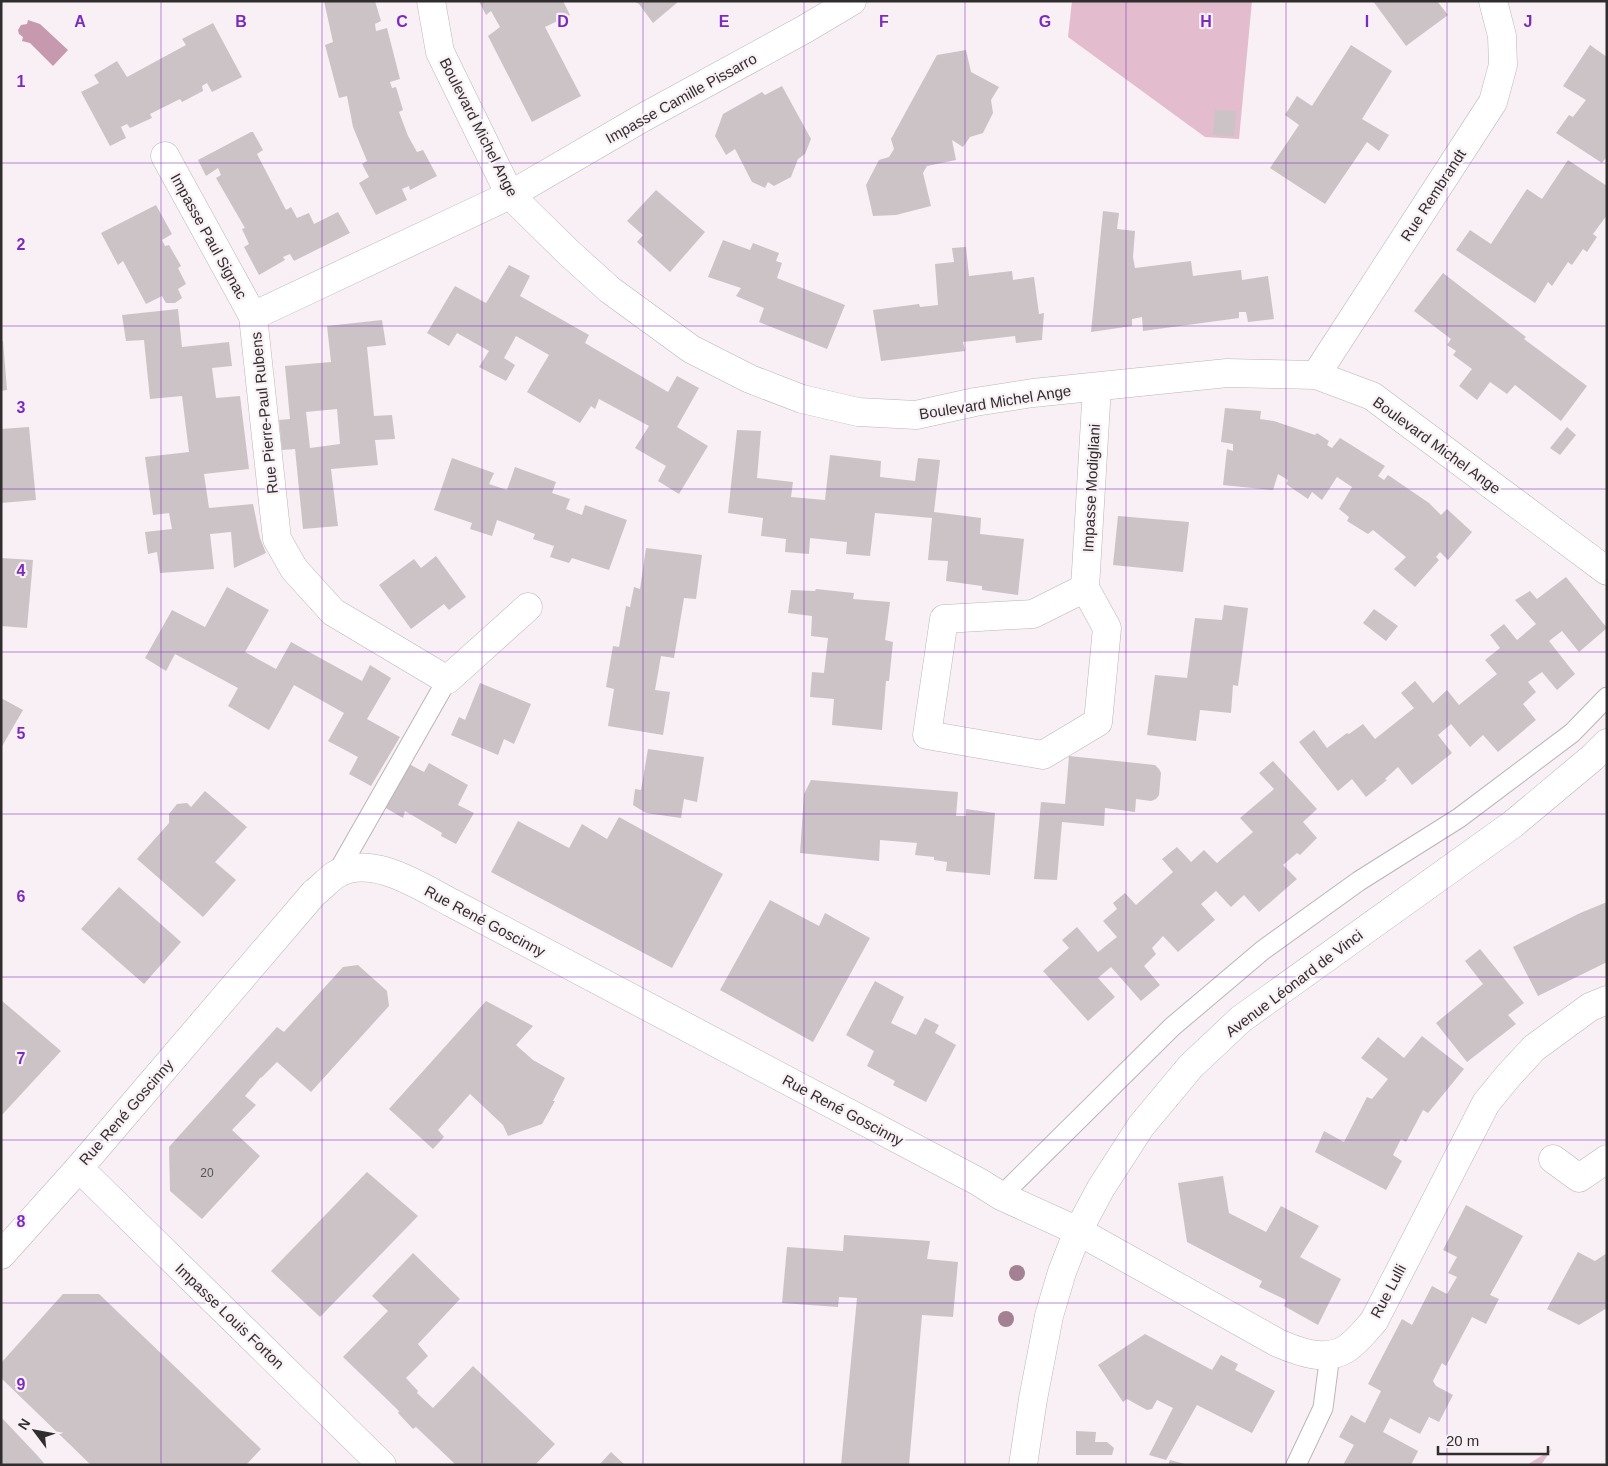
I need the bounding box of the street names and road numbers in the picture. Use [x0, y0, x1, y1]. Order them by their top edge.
street label: Impasse Camille Pissarro [603, 49, 759, 147]
street label: Boulevard Michel Ange [437, 55, 521, 199]
street label: Rue Rembrandt [1397, 145, 1469, 244]
street label: Impasse Paul Signac [167, 170, 251, 302]
street label: Rue Pierre-Paul Rubens [247, 331, 281, 495]
street label: Boulevard Michel Ange [918, 382, 1072, 422]
street label: Boulevard Michel Ange [1370, 393, 1504, 497]
street label: Impasse Modigliani [1079, 423, 1103, 553]
street label: Rue René Goscinny [422, 882, 549, 960]
street label: Avenue Léonard de Vinci [1222, 926, 1366, 1040]
street label: Rue René Goscinny [76, 1055, 177, 1168]
street label: Rue René Goscinny [780, 1071, 907, 1149]
street label: Impasse Louis Forton [172, 1260, 288, 1372]
street label: Rue Lulli [1367, 1261, 1409, 1321]

